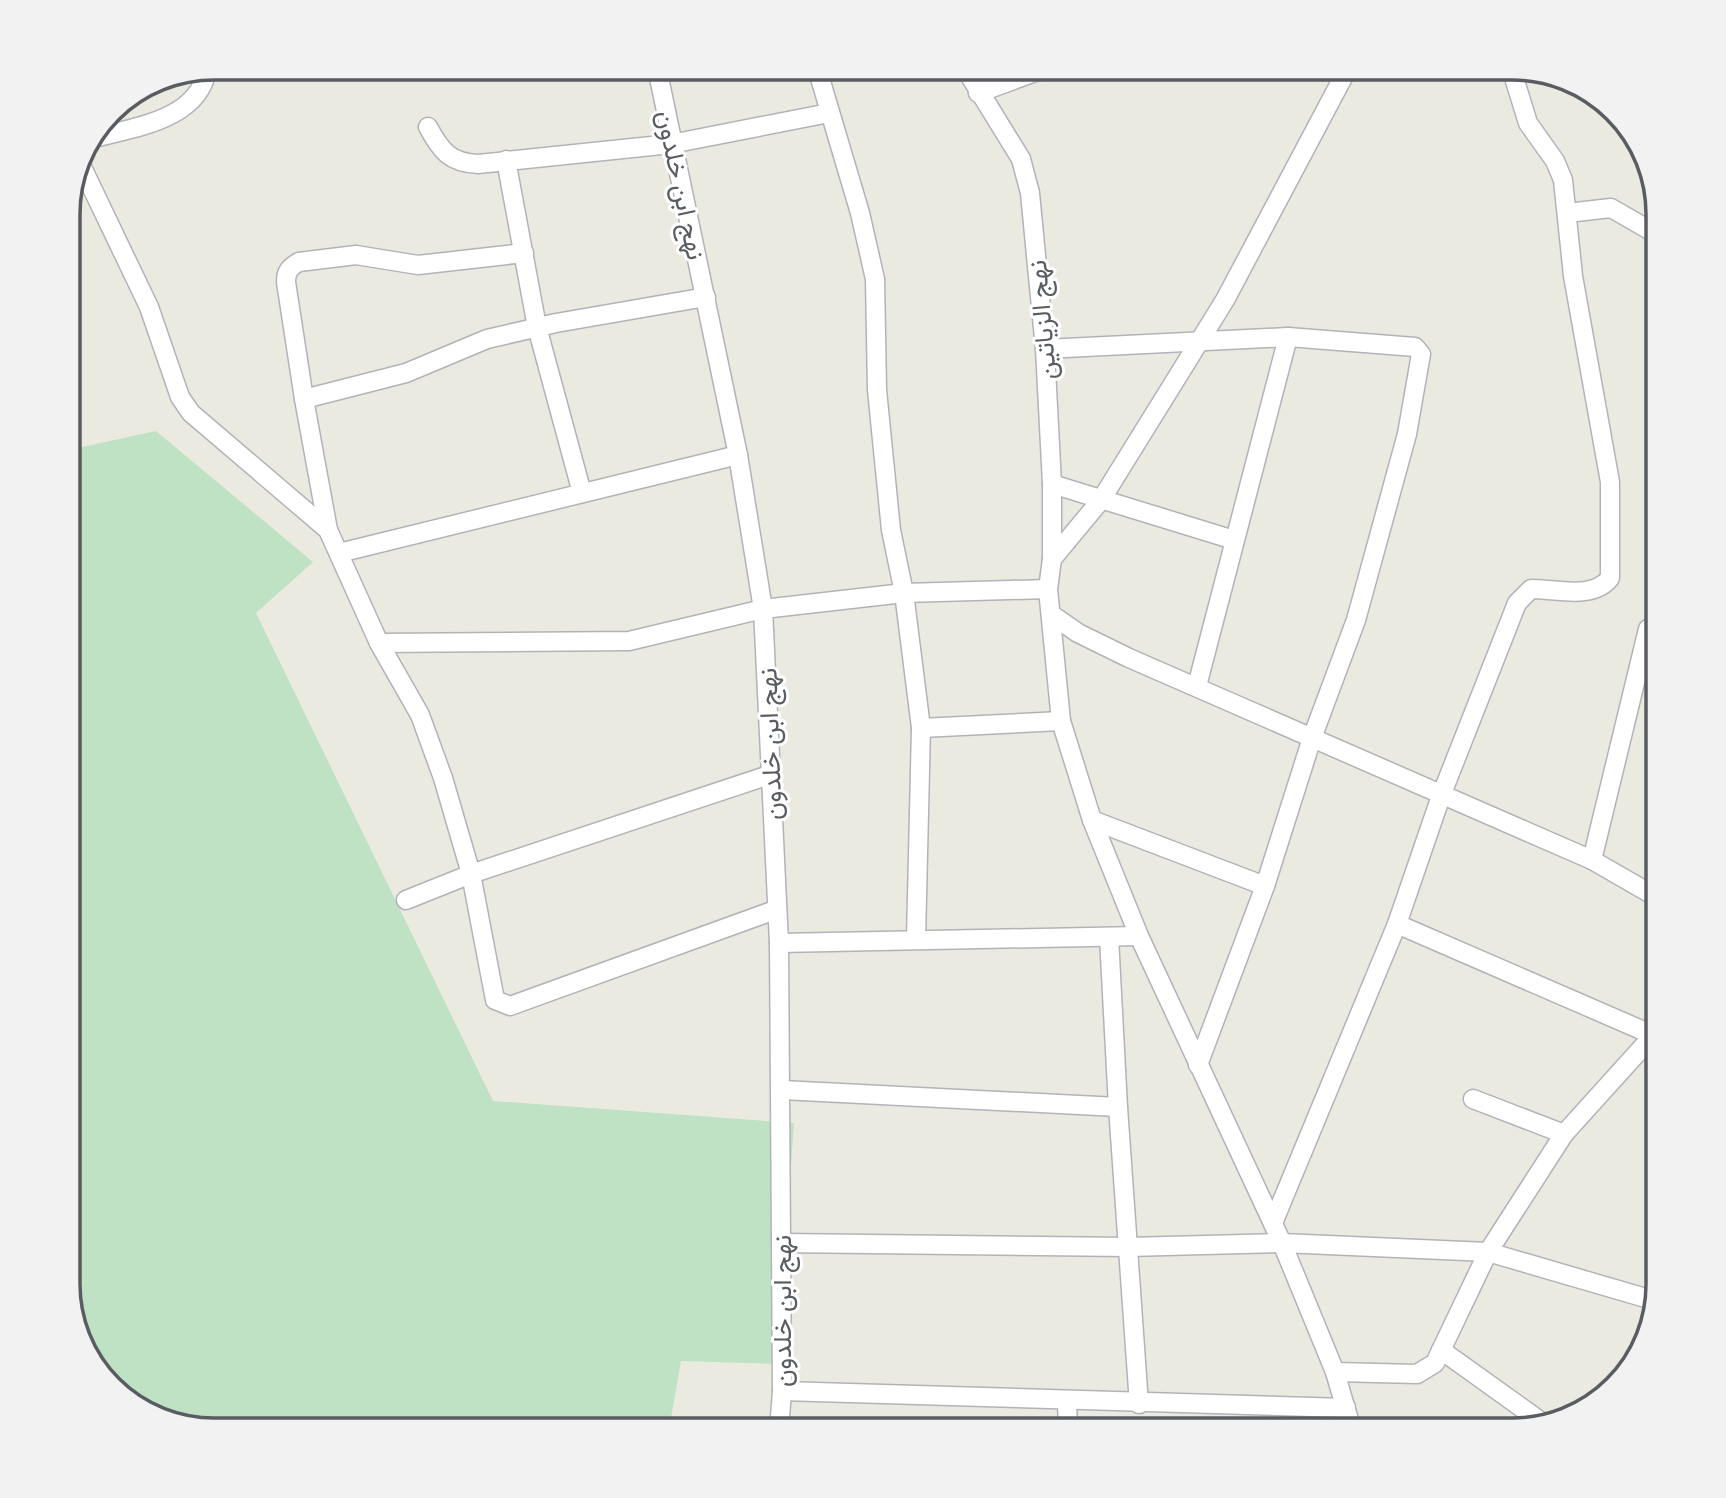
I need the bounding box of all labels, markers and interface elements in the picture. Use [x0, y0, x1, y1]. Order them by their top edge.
street label: نهج ابن خلدون [648, 107, 712, 263]
street label: نهج الزياتين [1021, 259, 1065, 381]
street label: نهج ابن خلدون [751, 667, 791, 821]
street label: نهج ابن خلدون [766, 1235, 800, 1387]

